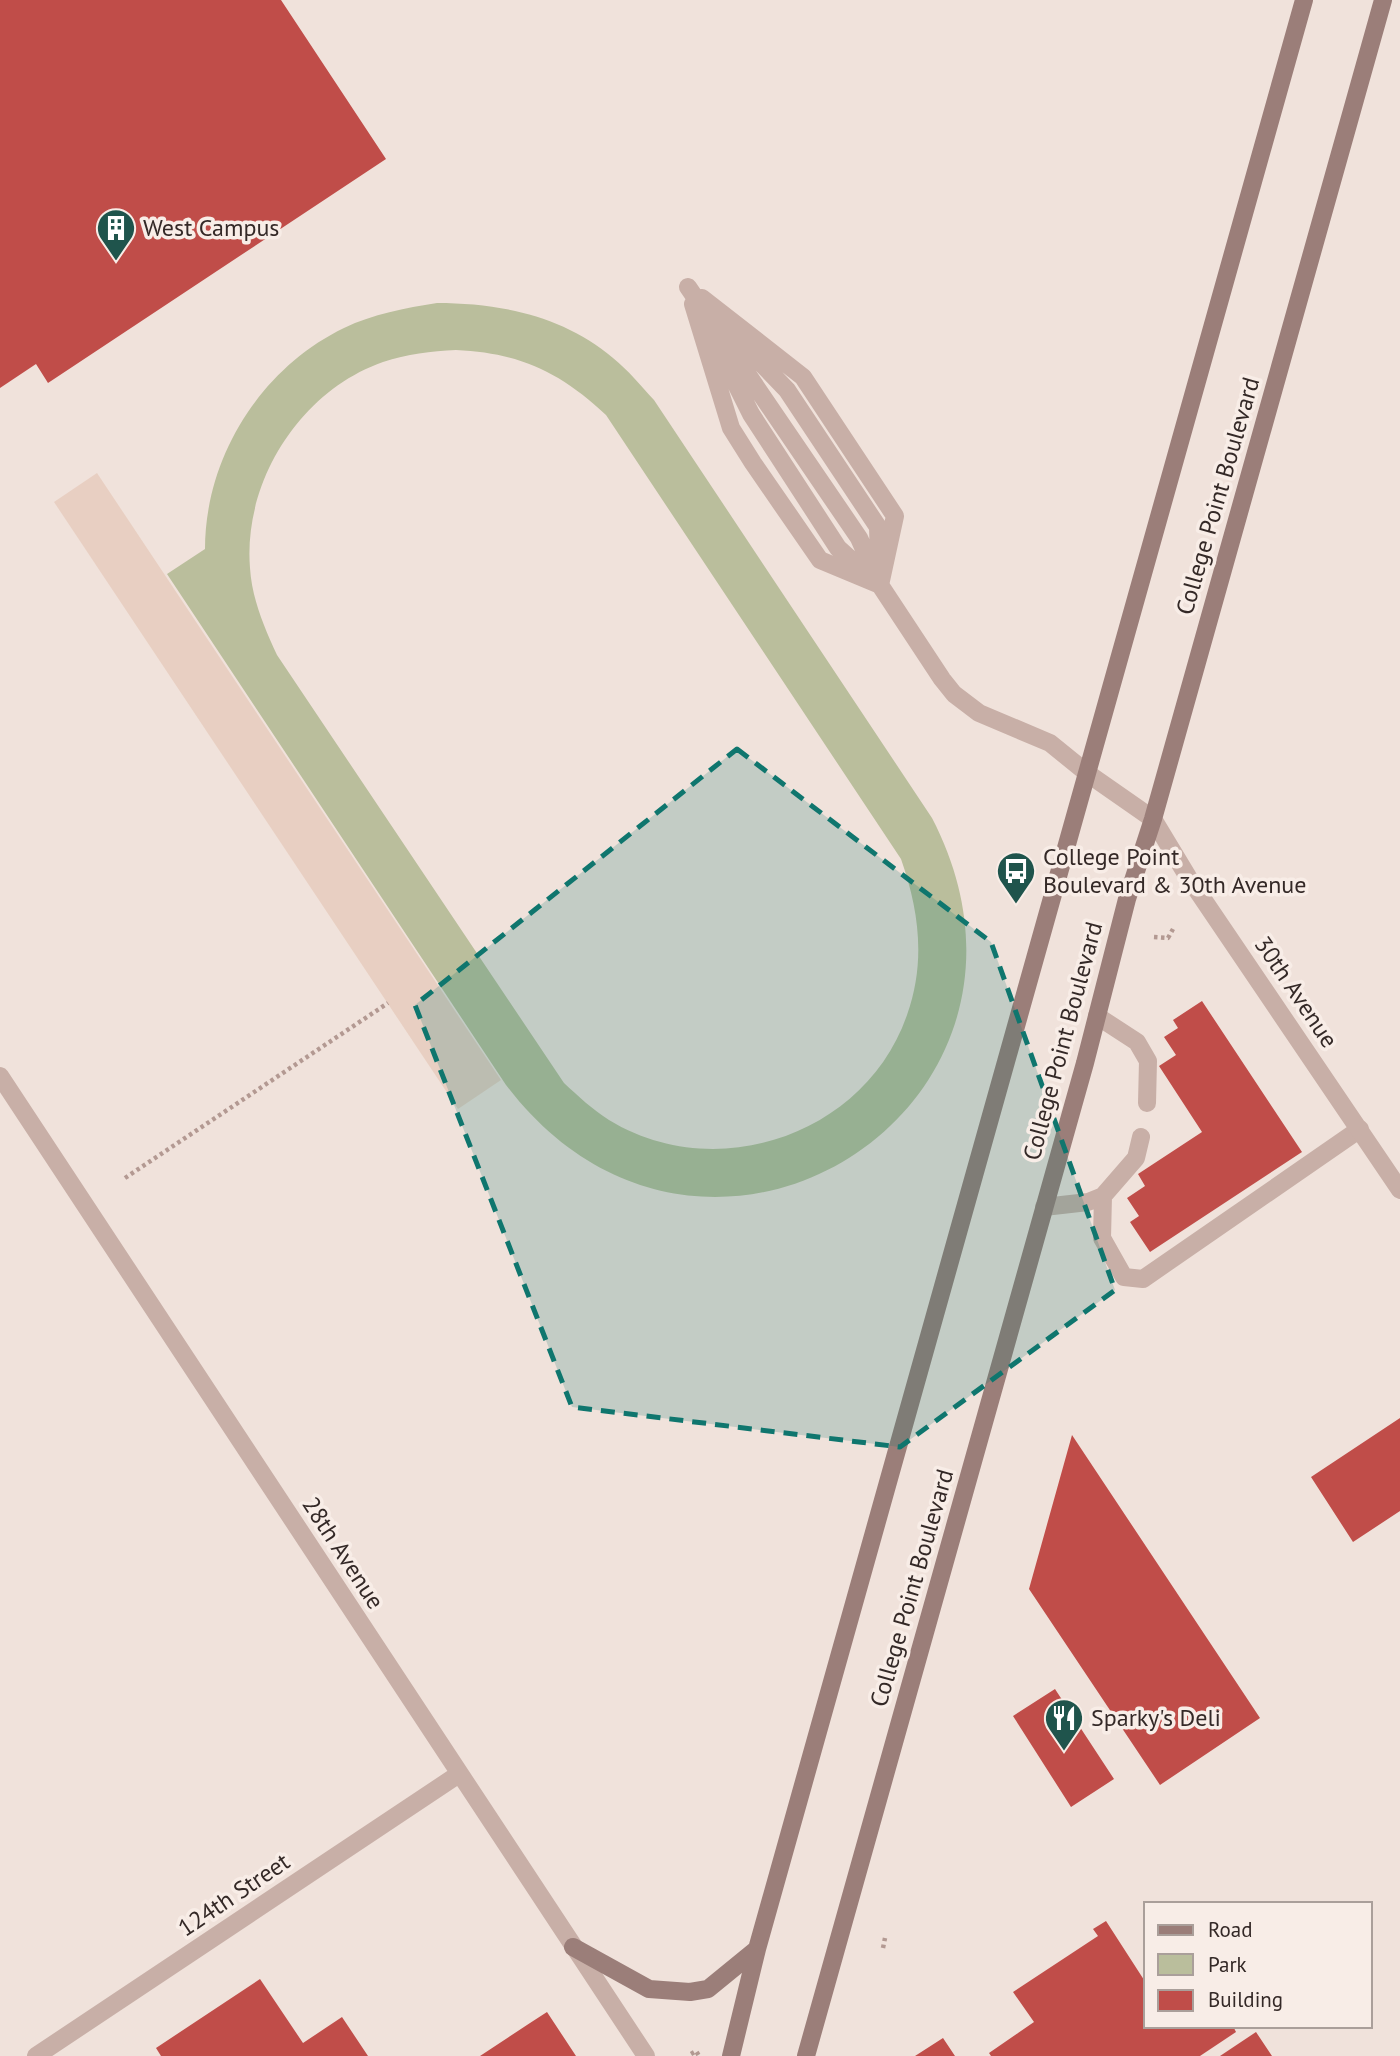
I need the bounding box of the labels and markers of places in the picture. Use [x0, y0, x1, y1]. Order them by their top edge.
building icon: West Campus [95, 207, 137, 262]
place label: West Campus [143, 212, 279, 243]
place label: College Point Boulevard & 30th Avenue [1043, 841, 1306, 900]
bus stop icon: College Point Boulevard & 30th Avenue [995, 850, 1037, 905]
restaurant icon: Sparky's Deli [1043, 1697, 1085, 1752]
place label: Sparky's Deli [1091, 1702, 1221, 1733]

